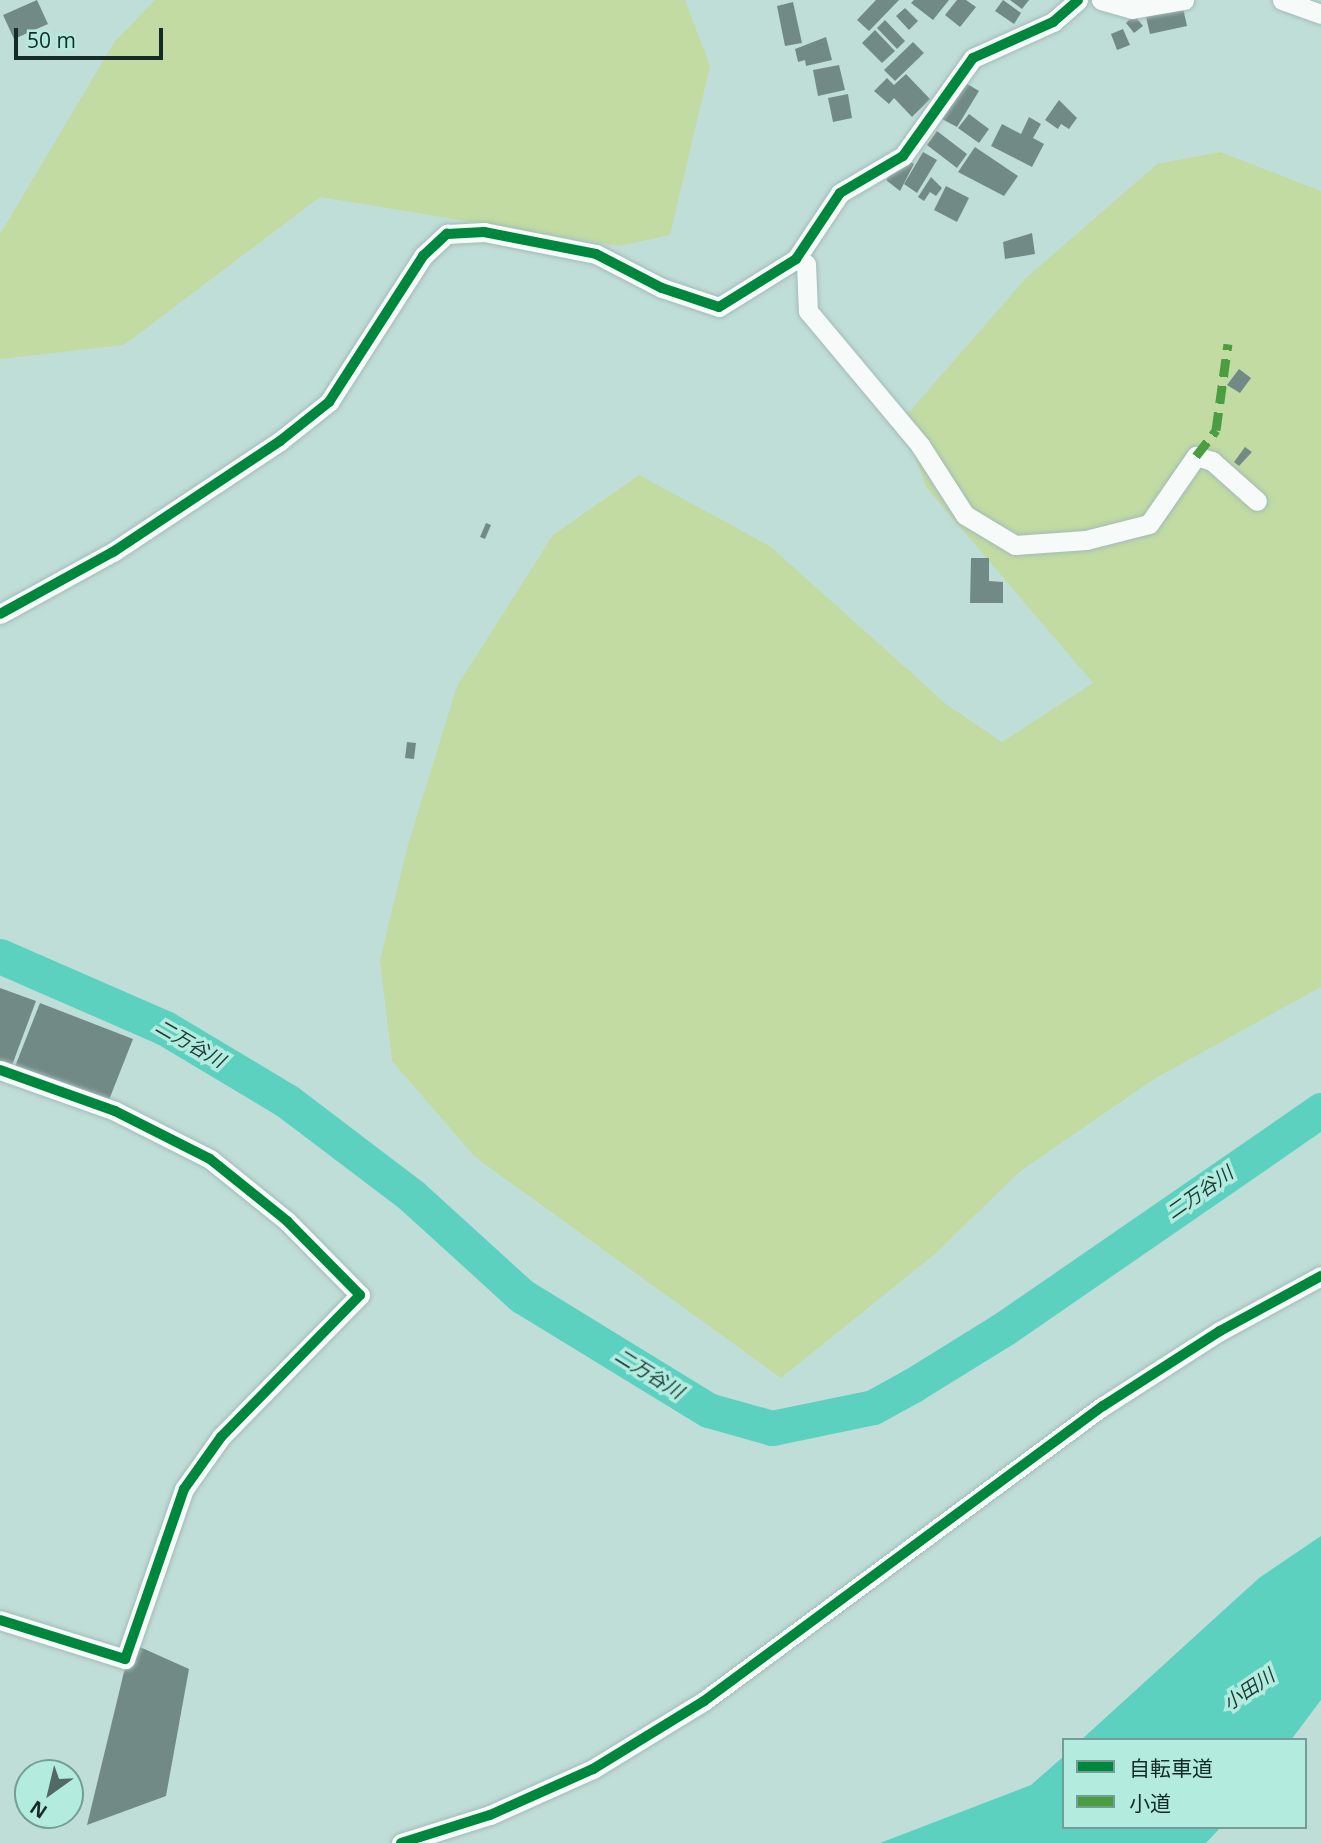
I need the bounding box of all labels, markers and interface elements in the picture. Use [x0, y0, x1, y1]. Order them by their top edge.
scale bar [18, 14, 166, 58]
text: 50 m [27, 26, 76, 54]
water label: 二万谷川 [151, 1015, 229, 1073]
water label: 二万谷川 [1162, 1162, 1238, 1224]
water label: 二万谷川 [611, 1344, 687, 1404]
water label: 小田川 [1219, 1665, 1279, 1715]
legend [1062, 1738, 1307, 1829]
text: 自転車道 [1129, 1754, 1213, 1782]
north arrow [14, 1759, 84, 1829]
text: 小道 [1129, 1789, 1171, 1817]
text: N [25, 1795, 52, 1825]

